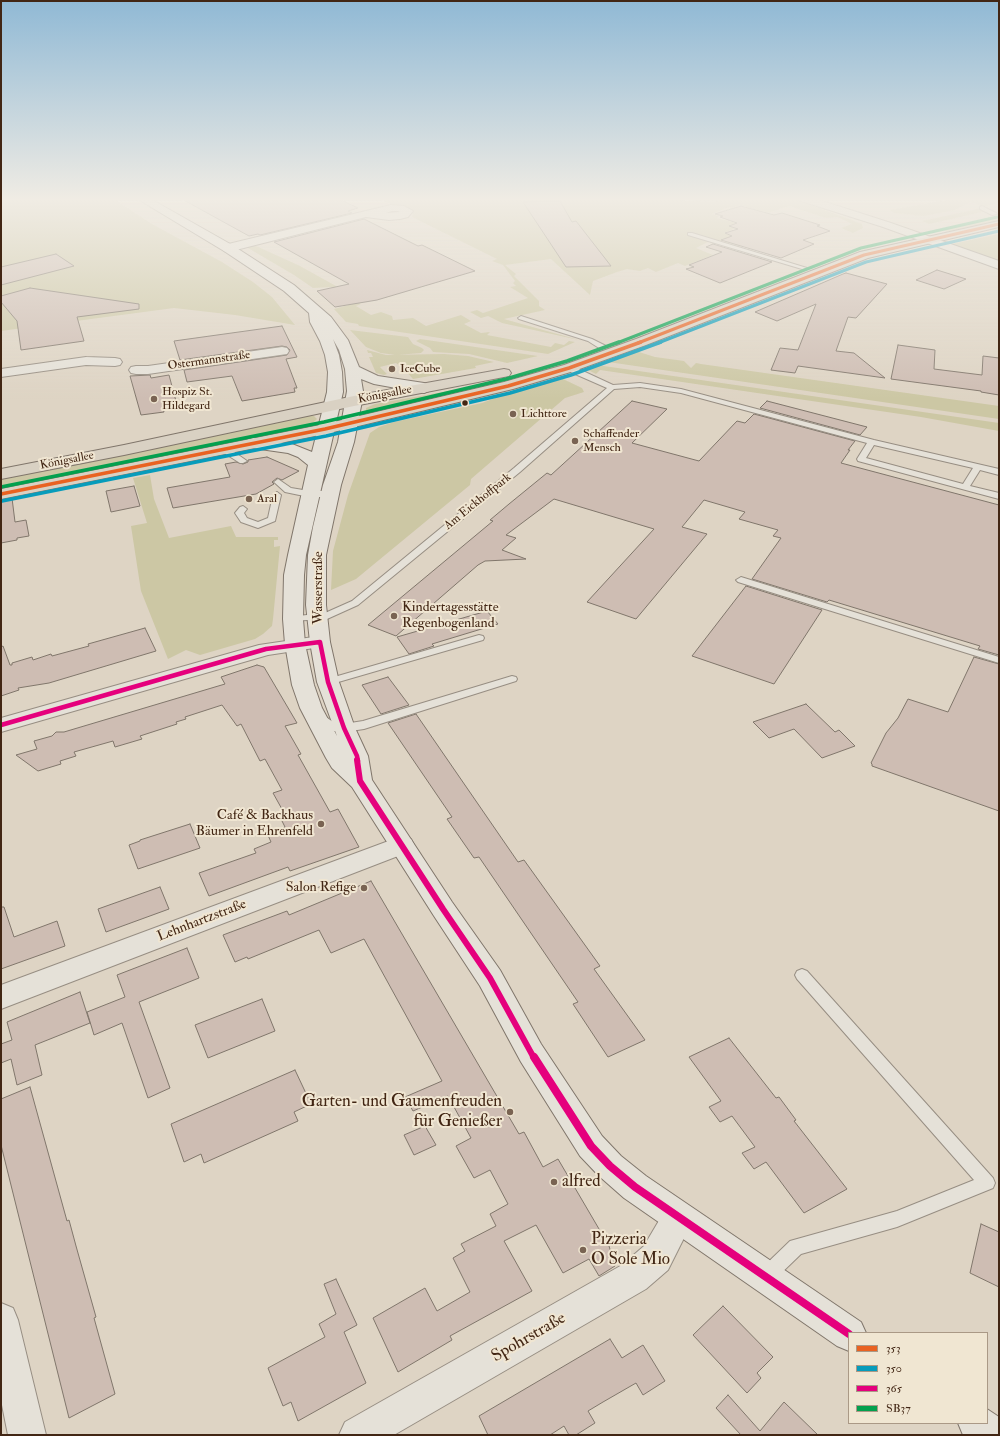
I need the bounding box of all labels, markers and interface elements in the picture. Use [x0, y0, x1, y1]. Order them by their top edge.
street label: Ostermannstraße [167, 348, 251, 374]
place label: IceCube [400, 362, 440, 376]
marker: IceCube [387, 364, 397, 374]
street label: Königsallee [357, 383, 413, 407]
place label: Hospiz St. Hildegard [162, 385, 212, 413]
marker: Hospiz St. Hildegard [149, 394, 159, 404]
unlabelled marker [460, 398, 470, 408]
place label: Lichttore [521, 407, 567, 421]
marker: Lichttore [508, 409, 518, 419]
place label: Schaffender Mensch [583, 427, 639, 455]
marker: Schaffender Mensch [570, 436, 580, 446]
street label: Königsallee [39, 449, 95, 473]
street label: Am Eickhoffpark [442, 471, 514, 533]
place label: Aral [257, 492, 277, 506]
marker: Aral [244, 494, 254, 504]
street label: Wasserstraße [311, 551, 327, 625]
place label: Kindertagesstätte Regenbogenland [402, 600, 499, 632]
marker: Kindertagesstätte Regenbogenland [389, 611, 399, 621]
place label: Café & Backhaus Bäumer in Ehrenfeld [196, 808, 313, 840]
marker: Café & Backhaus Bäumer in Ehrenfeld [316, 819, 326, 829]
place label: Salon Refige [286, 880, 356, 896]
marker: Salon Refige [359, 883, 369, 893]
street label: Lehnhartzstraße [155, 896, 249, 946]
place label: Garten- und Gaumenfreuden für Genießer [302, 1092, 502, 1132]
marker: Garten- und Gaumenfreuden für Genießer [505, 1107, 515, 1117]
place label: alfred [562, 1172, 601, 1192]
marker: alfred [549, 1177, 559, 1187]
place label: Pizzeria O Sole Mio [591, 1230, 670, 1270]
marker: Pizzeria O Sole Mio [578, 1245, 588, 1255]
street label: Spohrstraße [488, 1309, 570, 1367]
legend [848, 1332, 988, 1424]
text: 353 [886, 1341, 900, 1356]
text: 350 [886, 1361, 902, 1376]
text: 365 [886, 1381, 902, 1396]
text: SB37 [886, 1401, 911, 1416]

